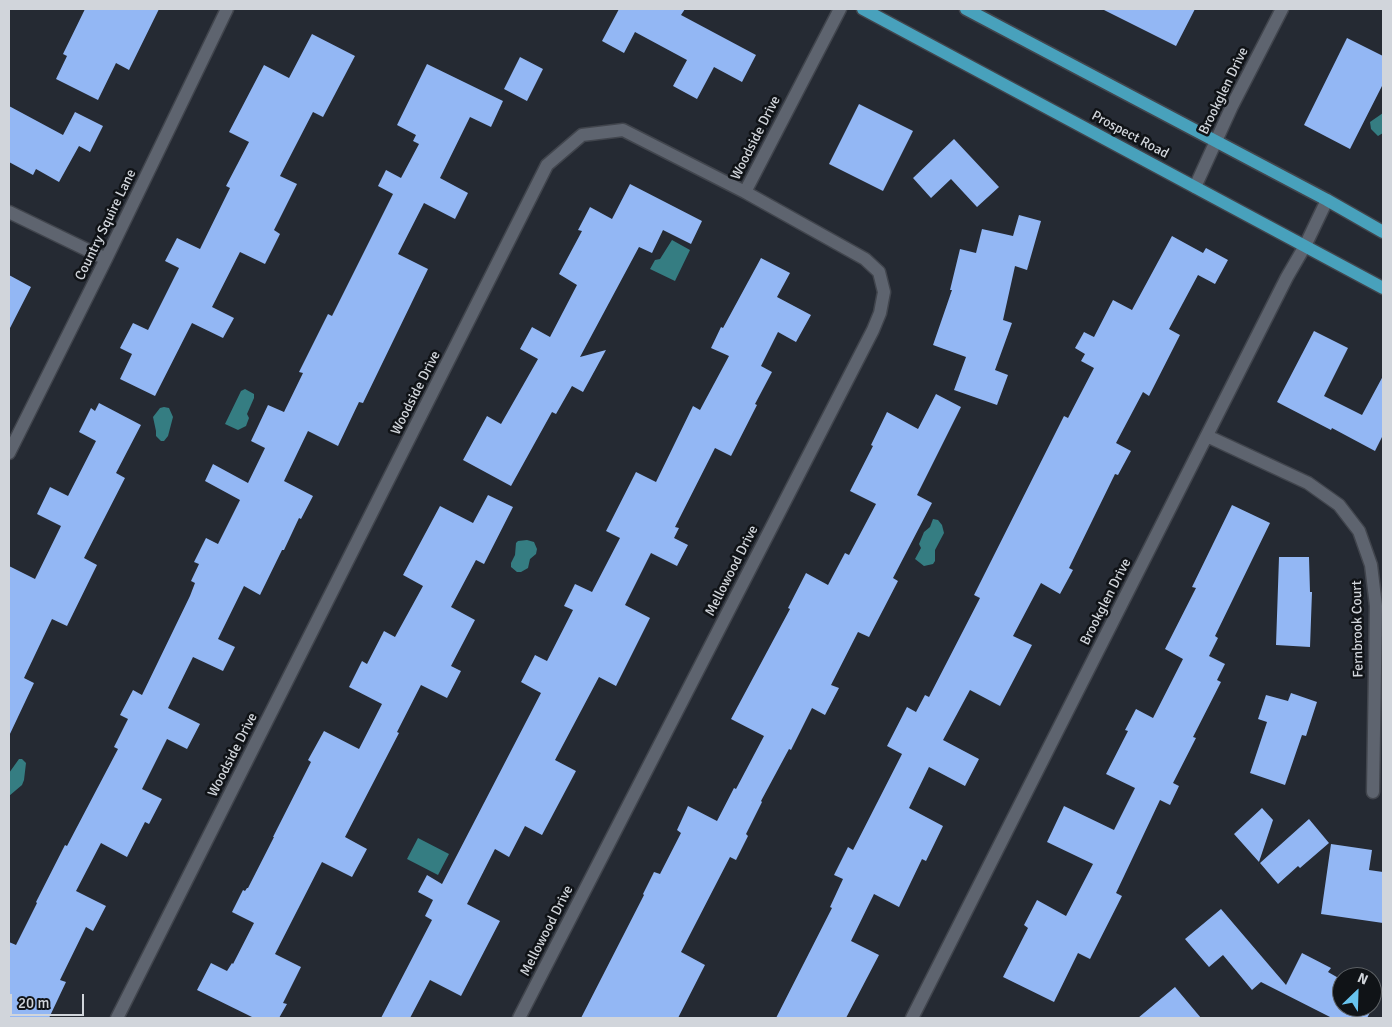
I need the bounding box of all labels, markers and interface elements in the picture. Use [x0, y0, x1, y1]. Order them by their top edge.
street label: Brookglen Drive [1196, 45, 1252, 137]
street label: Woodside Drive [728, 93, 784, 183]
street label: Prospect Road [1089, 108, 1171, 162]
street label: Country Squire Lane [72, 167, 140, 283]
street label: Woodside Drive [388, 348, 444, 438]
street label: Mellowood Drive [702, 523, 762, 619]
street label: Brookglen Drive [1077, 556, 1135, 648]
street label: Fernbrook Court [1349, 580, 1367, 678]
street label: Woodside Drive [205, 710, 261, 800]
street label: Mellowood Drive [517, 883, 577, 979]
north arrow [1332, 967, 1382, 1017]
text: N [1355, 969, 1371, 989]
scale bar [12, 984, 86, 1016]
text: 20 m [18, 994, 49, 1012]

